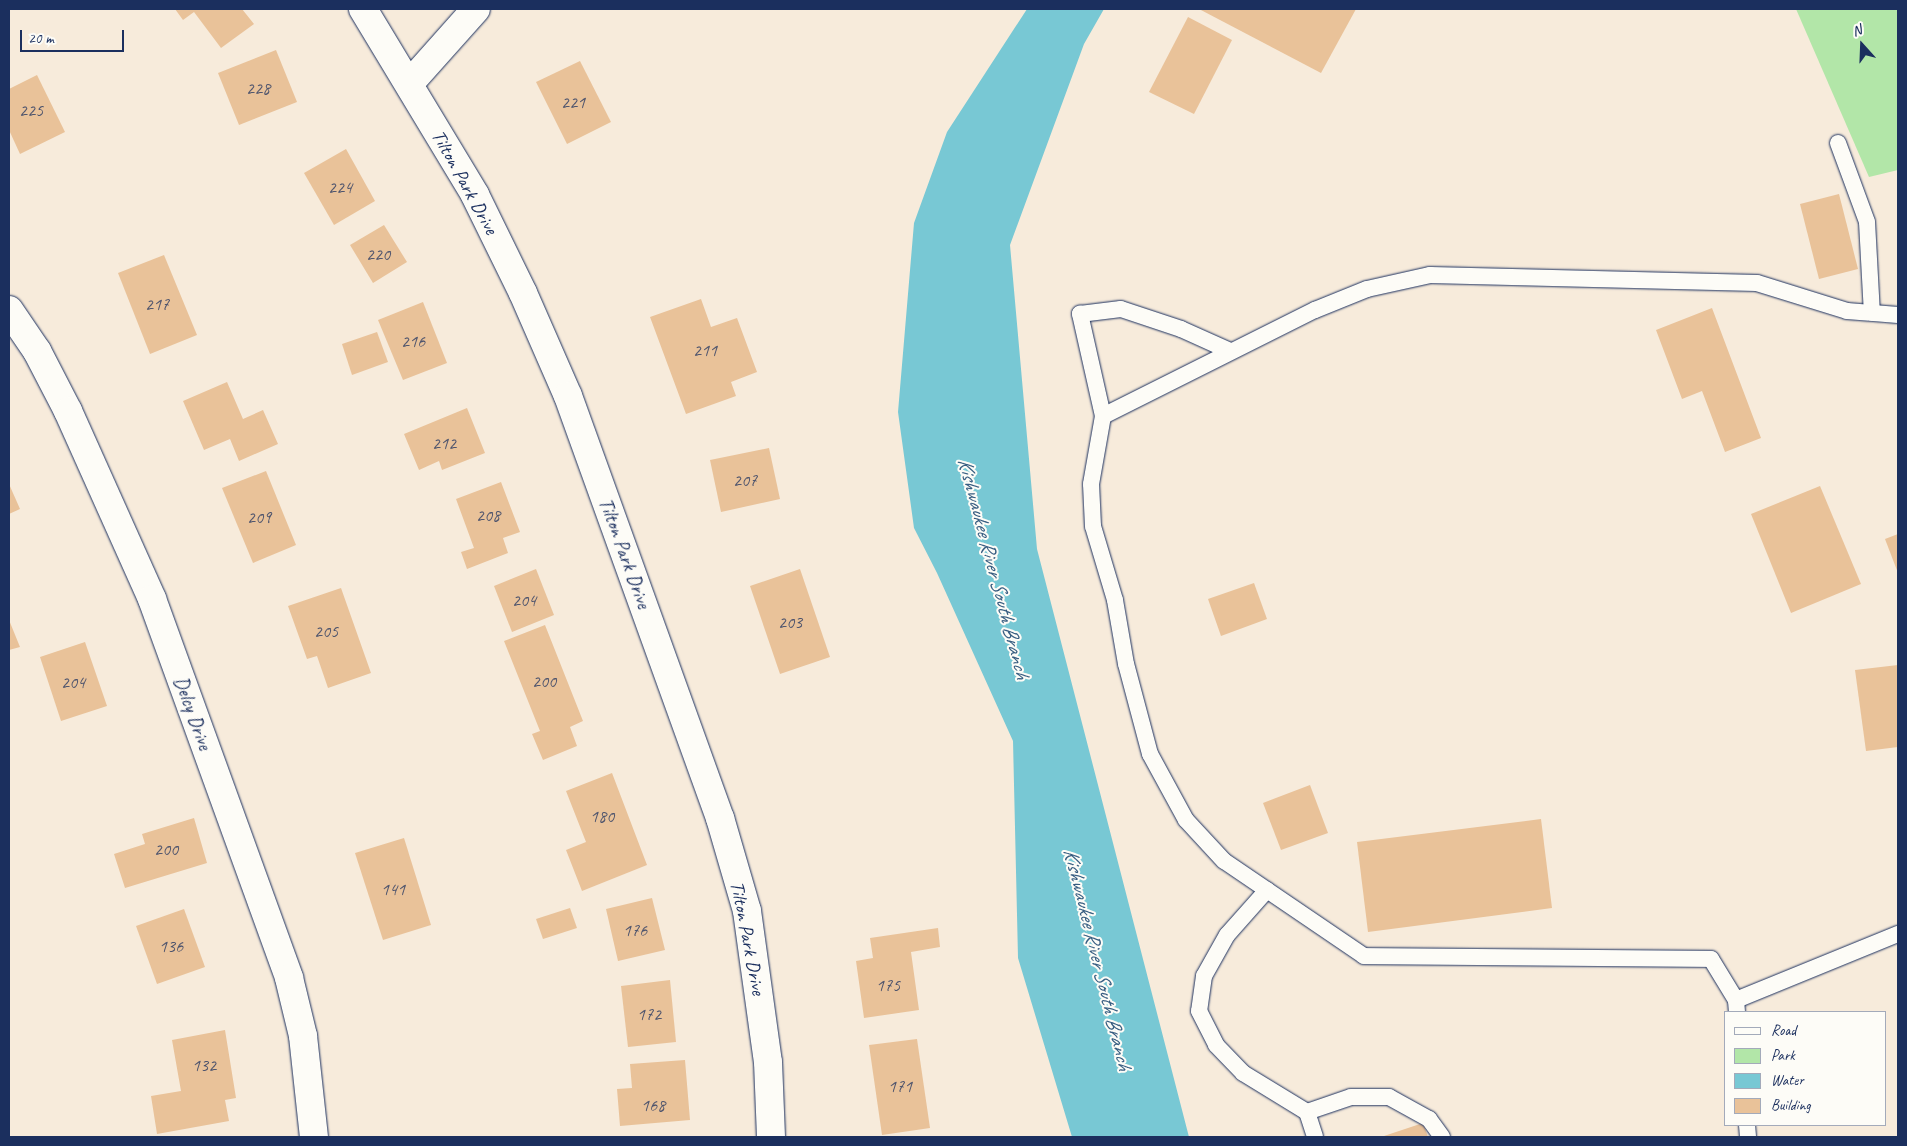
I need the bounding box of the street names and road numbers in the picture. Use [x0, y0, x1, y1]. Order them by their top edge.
street label: Tilton Park Drive [426, 125, 504, 239]
street label: Tilton Park Drive [594, 494, 656, 612]
street label: Delcy Drive [169, 673, 217, 753]
street label: Tilton Park Drive [725, 879, 771, 997]

